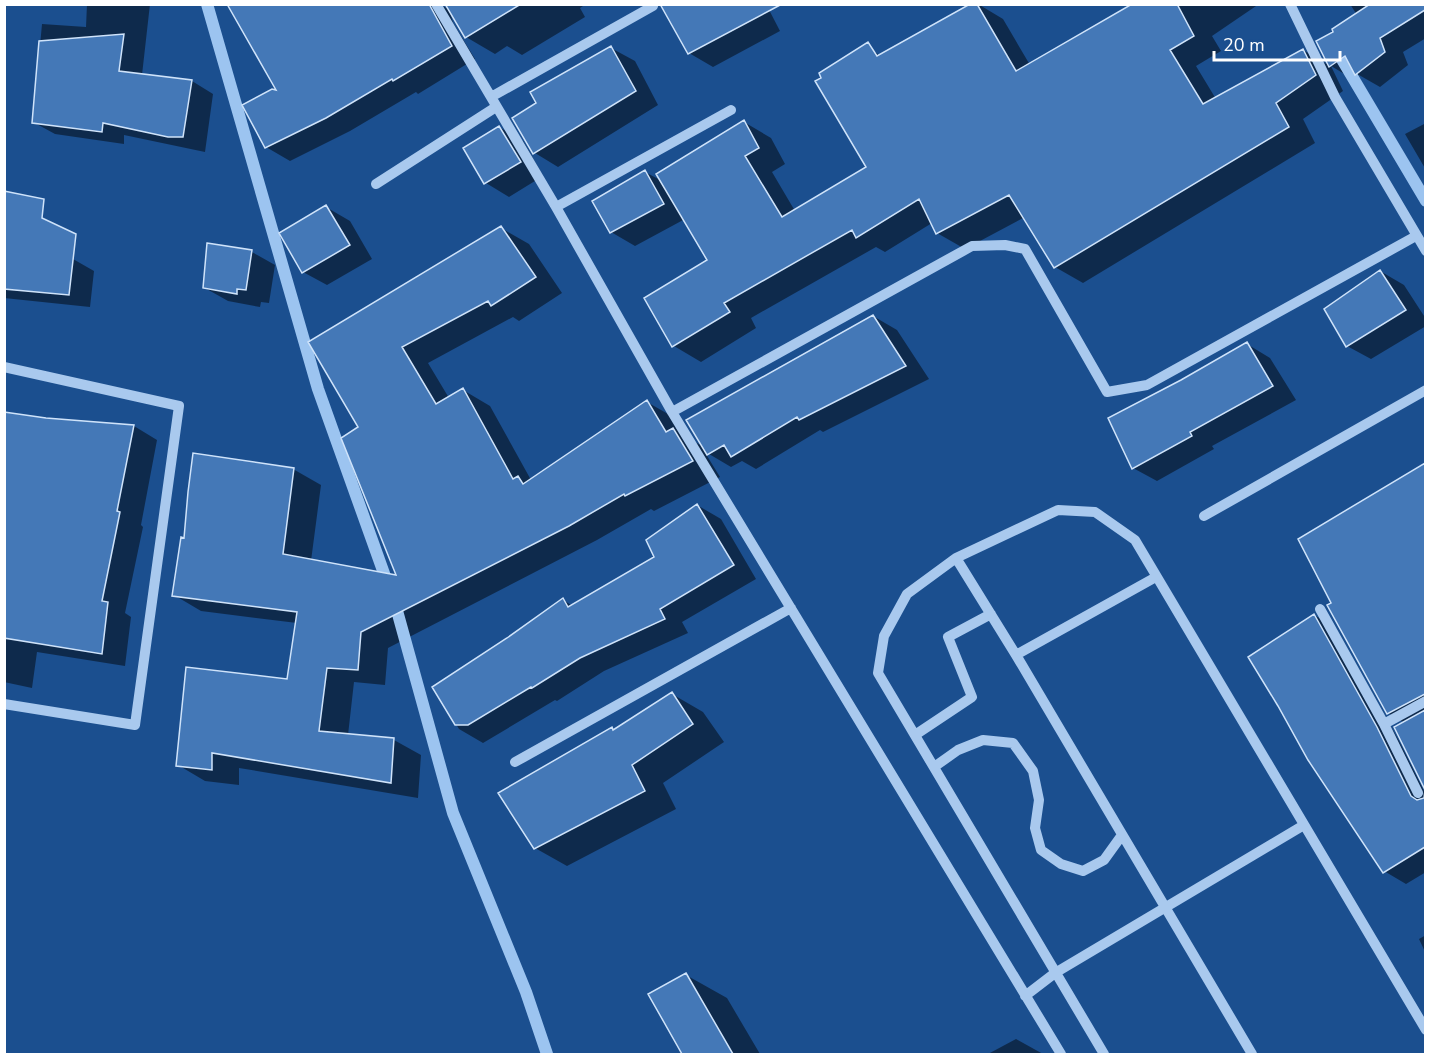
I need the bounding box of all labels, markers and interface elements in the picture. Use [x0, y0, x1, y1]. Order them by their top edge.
scale bar [1214, 24, 1340, 62]
text: 20 m [1223, 33, 1265, 57]

